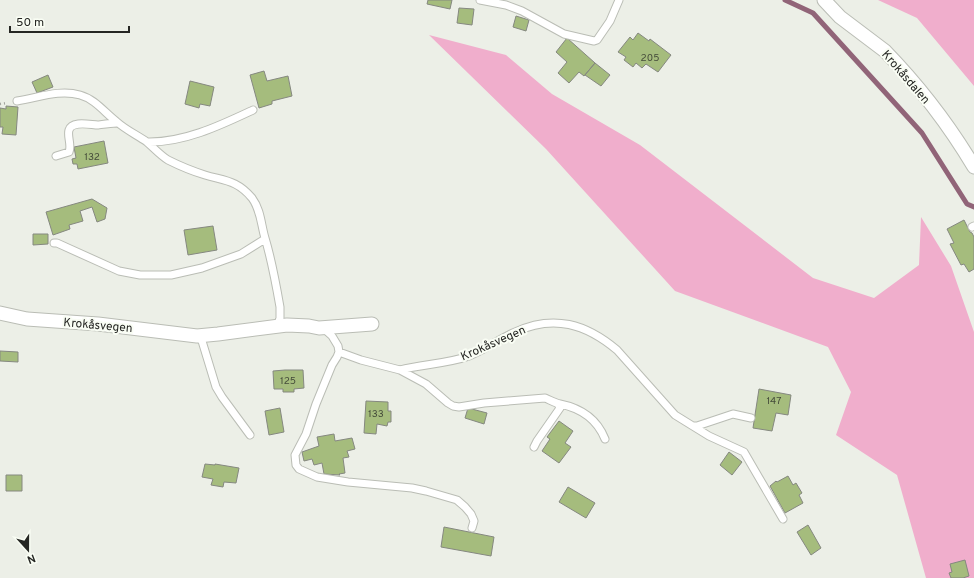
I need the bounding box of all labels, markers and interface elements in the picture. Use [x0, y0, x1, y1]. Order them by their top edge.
scale bar [10, 8, 129, 34]
text: 50 m [16, 15, 44, 31]
street label: Krokåsdalen [877, 47, 933, 108]
house number: 205 [641, 52, 659, 65]
house number: 132 [84, 151, 100, 164]
street label: Krokåsvegen [63, 315, 133, 337]
street label: Krokåsvegen [458, 322, 528, 365]
house number: 125 [280, 375, 296, 388]
house number: 147 [767, 395, 781, 408]
house number: 133 [368, 408, 384, 421]
north arrow [8, 530, 48, 570]
text: N [25, 550, 37, 566]

